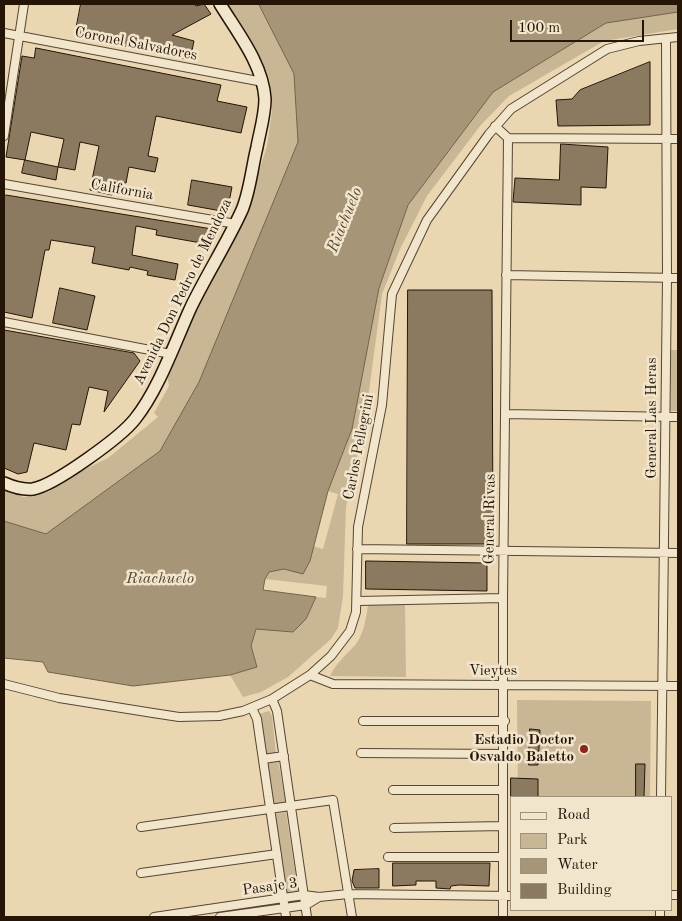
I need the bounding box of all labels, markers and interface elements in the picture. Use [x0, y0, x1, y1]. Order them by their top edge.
scale bar [512, 10, 646, 42]
text: 100 m [518, 21, 560, 36]
street label: Coronel Salvadores [73, 23, 199, 65]
street label: California [89, 176, 155, 204]
water label: Riachuelo [323, 185, 367, 255]
street label: Avenida Don Pedro de Mendoza [130, 196, 236, 388]
street label: General Las Heras [643, 357, 661, 479]
street label: Carlos Pellegrini [340, 392, 378, 502]
street label: General Rivas [480, 474, 500, 564]
water label: Riachuelo [126, 569, 194, 589]
street label: Vieytes [469, 662, 517, 680]
place label: Estadio Doctor Osvaldo Baletto [469, 731, 574, 766]
marker: Estadio Doctor Osvaldo Baletto [578, 743, 590, 755]
legend [510, 796, 672, 911]
text: Road [557, 808, 590, 823]
text: Park [557, 833, 588, 848]
text: Water [557, 858, 598, 873]
street label: Pasaje 3 [241, 874, 299, 900]
text: Building [557, 883, 612, 898]

